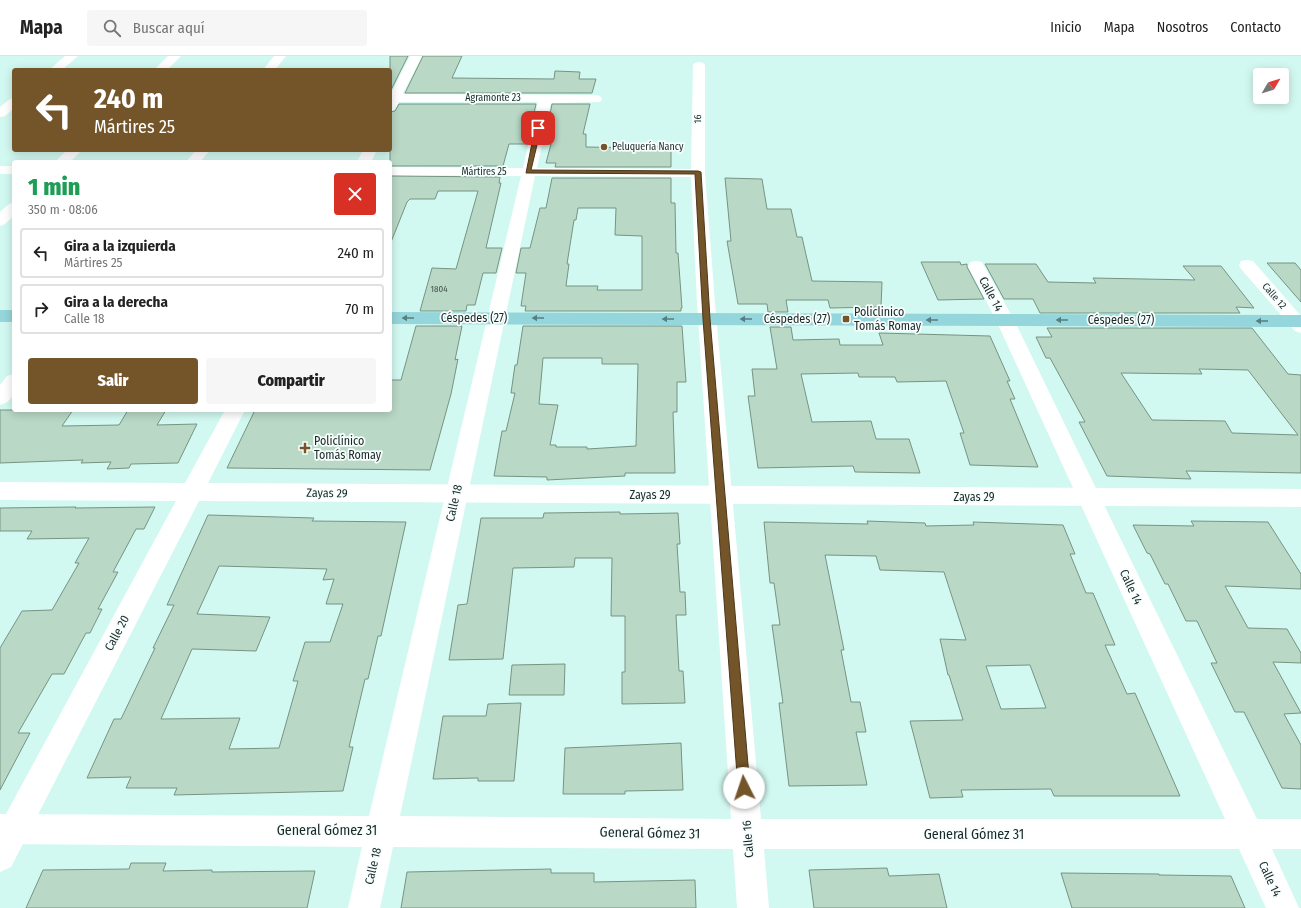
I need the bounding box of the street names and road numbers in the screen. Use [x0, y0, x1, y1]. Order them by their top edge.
street label: Agramonte 23 [465, 92, 521, 104]
street label: 16 [692, 114, 704, 124]
street label: Mártires 25 [461, 166, 507, 178]
street label: Calle 14 [976, 274, 1006, 314]
street label: Calle 12 [1259, 281, 1289, 312]
street label: Céspedes (27) [441, 311, 508, 325]
street label: Céspedes (27) [764, 312, 831, 326]
street label: Céspedes (27) [1088, 313, 1155, 327]
street label: Calle 18 [443, 483, 465, 523]
street label: Zayas 29 [306, 486, 348, 500]
street label: Zayas 29 [629, 488, 671, 502]
street label: Zayas 29 [953, 490, 995, 504]
street label: Calle 14 [1117, 567, 1145, 607]
street label: Calle 20 [102, 613, 132, 653]
street label: Calle 16 [740, 820, 756, 858]
street label: General Gómez 31 [277, 822, 377, 839]
street label: General Gómez 31 [600, 824, 700, 842]
street label: General Gómez 31 [924, 826, 1024, 843]
street label: Calle 18 [362, 846, 384, 886]
street label: Calle 14 [1256, 859, 1284, 899]

